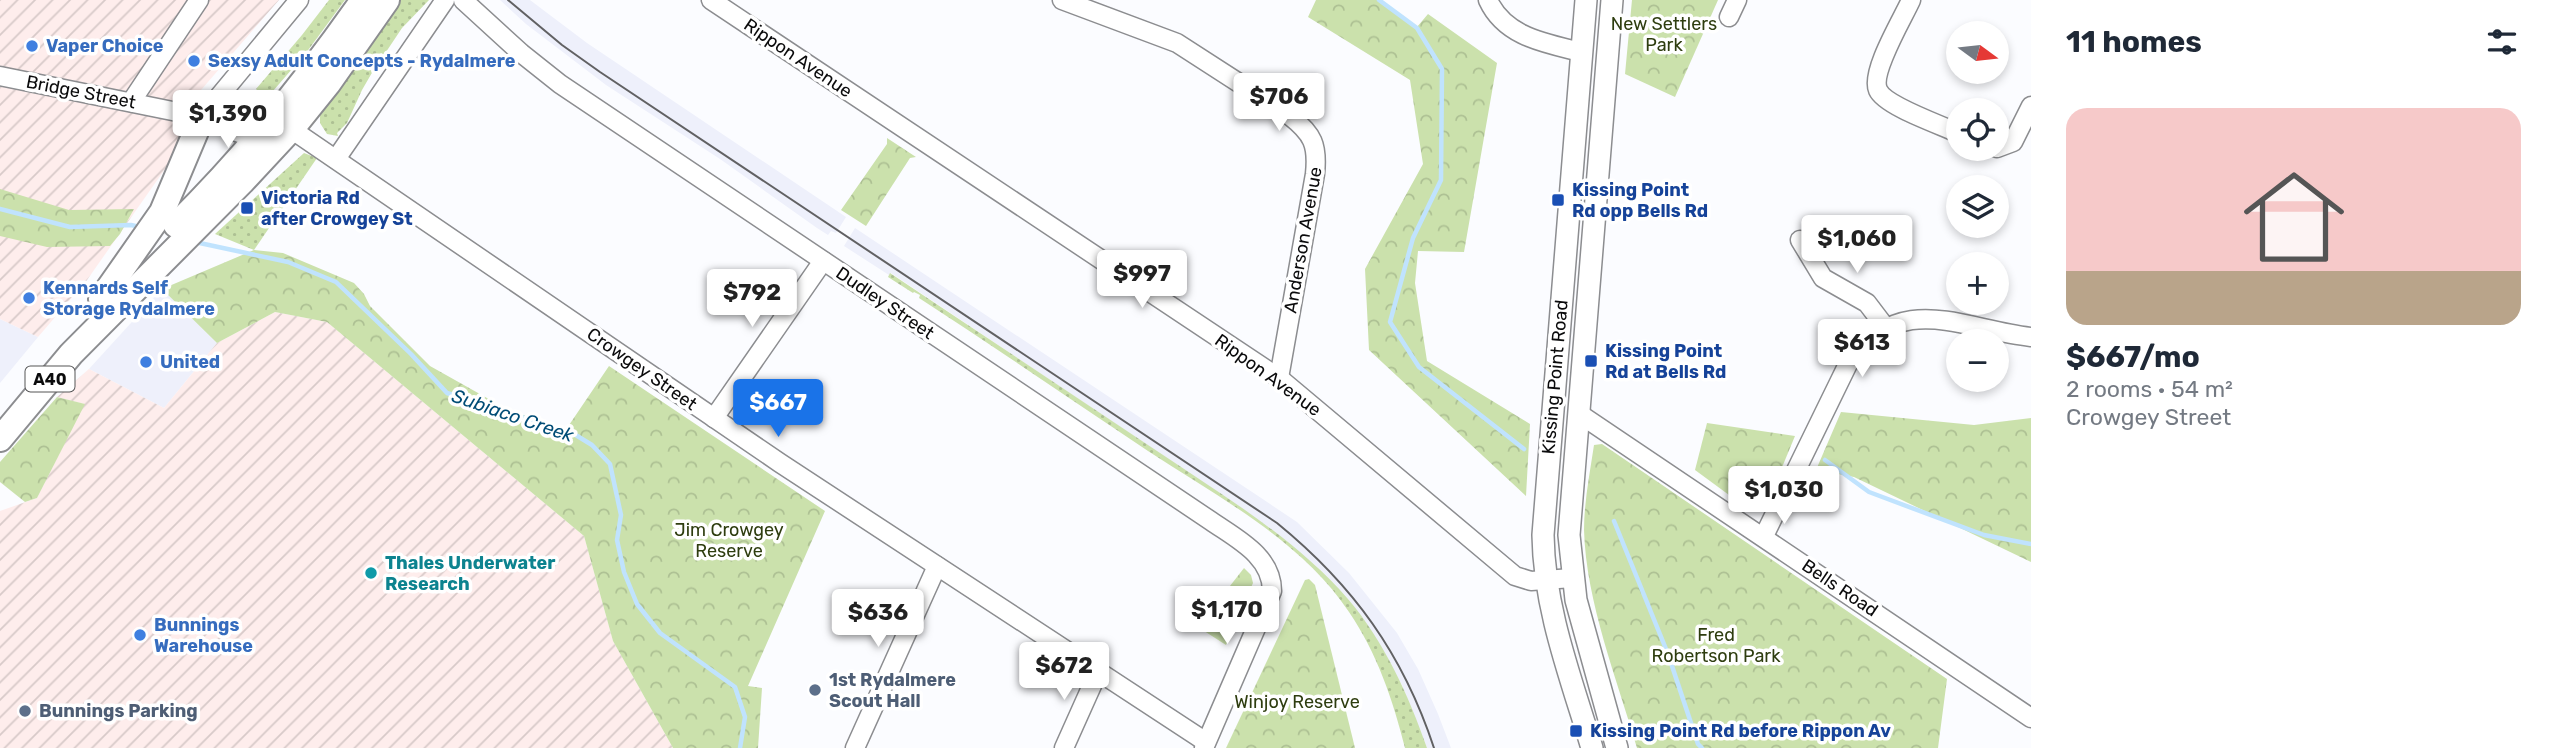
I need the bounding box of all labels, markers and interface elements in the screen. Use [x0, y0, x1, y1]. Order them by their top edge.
park label: New Settlers Park [1611, 13, 1717, 56]
street label: Rippon Avenue [740, 14, 856, 102]
north arrow [1946, 21, 2009, 84]
map controls [1946, 21, 2009, 392]
icon: filters [2483, 23, 2521, 61]
text: 11 homes [2066, 24, 2202, 60]
place label: Vaper Choice [46, 35, 164, 57]
marker: Vaper Choice [24, 38, 40, 54]
place label: Sexsy Adult Concepts - Rydalmere [208, 50, 516, 72]
marker: Sexsy Adult Concepts - Rydalmere [186, 53, 202, 69]
street label: Bridge Street [24, 71, 138, 113]
pin: $706 [1238, 74, 1320, 133]
text: $706 [1249, 82, 1309, 110]
pin: $1,390 [171, 90, 285, 150]
button: locate [1946, 98, 2009, 161]
text: $1,390 [189, 99, 267, 127]
icon: home [2231, 154, 2357, 280]
street label: Anderson Avenue [1279, 165, 1327, 315]
button: layers [1946, 175, 2009, 238]
place label: Kissing Point Rd opp Bells Rd [1572, 179, 1708, 222]
place label: Victoria Rd after Crowgey St [261, 187, 413, 230]
marker: Kissing Point Rd opp Bells Rd [1550, 192, 1566, 208]
marker: Victoria Rd after Crowgey St [239, 200, 255, 216]
pin: $1,060 [1800, 216, 1914, 275]
text: $1,060 [1817, 224, 1897, 252]
pin: $997 [1101, 250, 1183, 310]
button: + [1946, 252, 2009, 315]
text: $997 [1113, 259, 1171, 287]
street label: Dudley Street [832, 262, 938, 344]
pin: $792 [711, 270, 793, 329]
place label: Kennards Self Storage Rydalmere [43, 277, 215, 320]
text: $792 [723, 278, 781, 306]
marker: Kennards Self Storage Rydalmere [21, 290, 37, 306]
street label: Kissing Point Road [1537, 299, 1573, 455]
pin: $613 [1821, 320, 1903, 379]
street label: Crowgey Street [583, 323, 701, 415]
text: $613 [1834, 328, 1890, 356]
street label: Rippon Avenue [1211, 329, 1325, 421]
button: − [1946, 329, 2009, 392]
text: $667/mo [2066, 339, 2200, 375]
place label: Kissing Point Rd at Bells Rd [1605, 340, 1726, 383]
place label: United [160, 351, 220, 373]
marker: Kissing Point Rd at Bells Rd [1583, 353, 1599, 369]
marker: United [138, 354, 154, 370]
road number: A40 [26, 366, 74, 392]
text: 2 rooms · 54 m² [2066, 375, 2233, 403]
pin: $667 [737, 380, 819, 439]
water label: Subiaco Creek [449, 384, 577, 447]
text: $667 [749, 388, 807, 416]
text: Crowgey Street [2066, 403, 2231, 431]
pin: $1,030 [1727, 466, 1841, 526]
text: $1,030 [1744, 475, 1824, 503]
park label: Jim Crowgey Reserve [674, 519, 784, 562]
place label: Thales Underwater Research [385, 552, 555, 595]
street label: Bells Road [1798, 555, 1882, 621]
marker: Thales Underwater Research [363, 565, 379, 581]
pin: $1,170 [1170, 586, 1284, 646]
pin: $636 [837, 590, 919, 649]
text: $1,170 [1191, 595, 1263, 623]
text: $636 [848, 598, 908, 626]
place label: Bunnings Warehouse [154, 614, 253, 657]
park label: Fred Robertson Park [1652, 624, 1781, 667]
marker: Bunnings Warehouse [132, 627, 148, 643]
pin: $672 [1023, 642, 1105, 702]
text: $672 [1035, 651, 1093, 679]
place label: 1st Rydalmere Scout Hall [829, 669, 956, 712]
marker: 1st Rydalmere Scout Hall [807, 682, 823, 698]
park label: Winjoy Reserve [1234, 691, 1360, 713]
place label: Bunnings Parking [39, 700, 198, 722]
marker: Bunnings Parking [17, 703, 33, 719]
place label: Kissing Point Rd before Rippon Av [1590, 720, 1891, 742]
marker: Kissing Point Rd before Rippon Av [1568, 723, 1584, 739]

